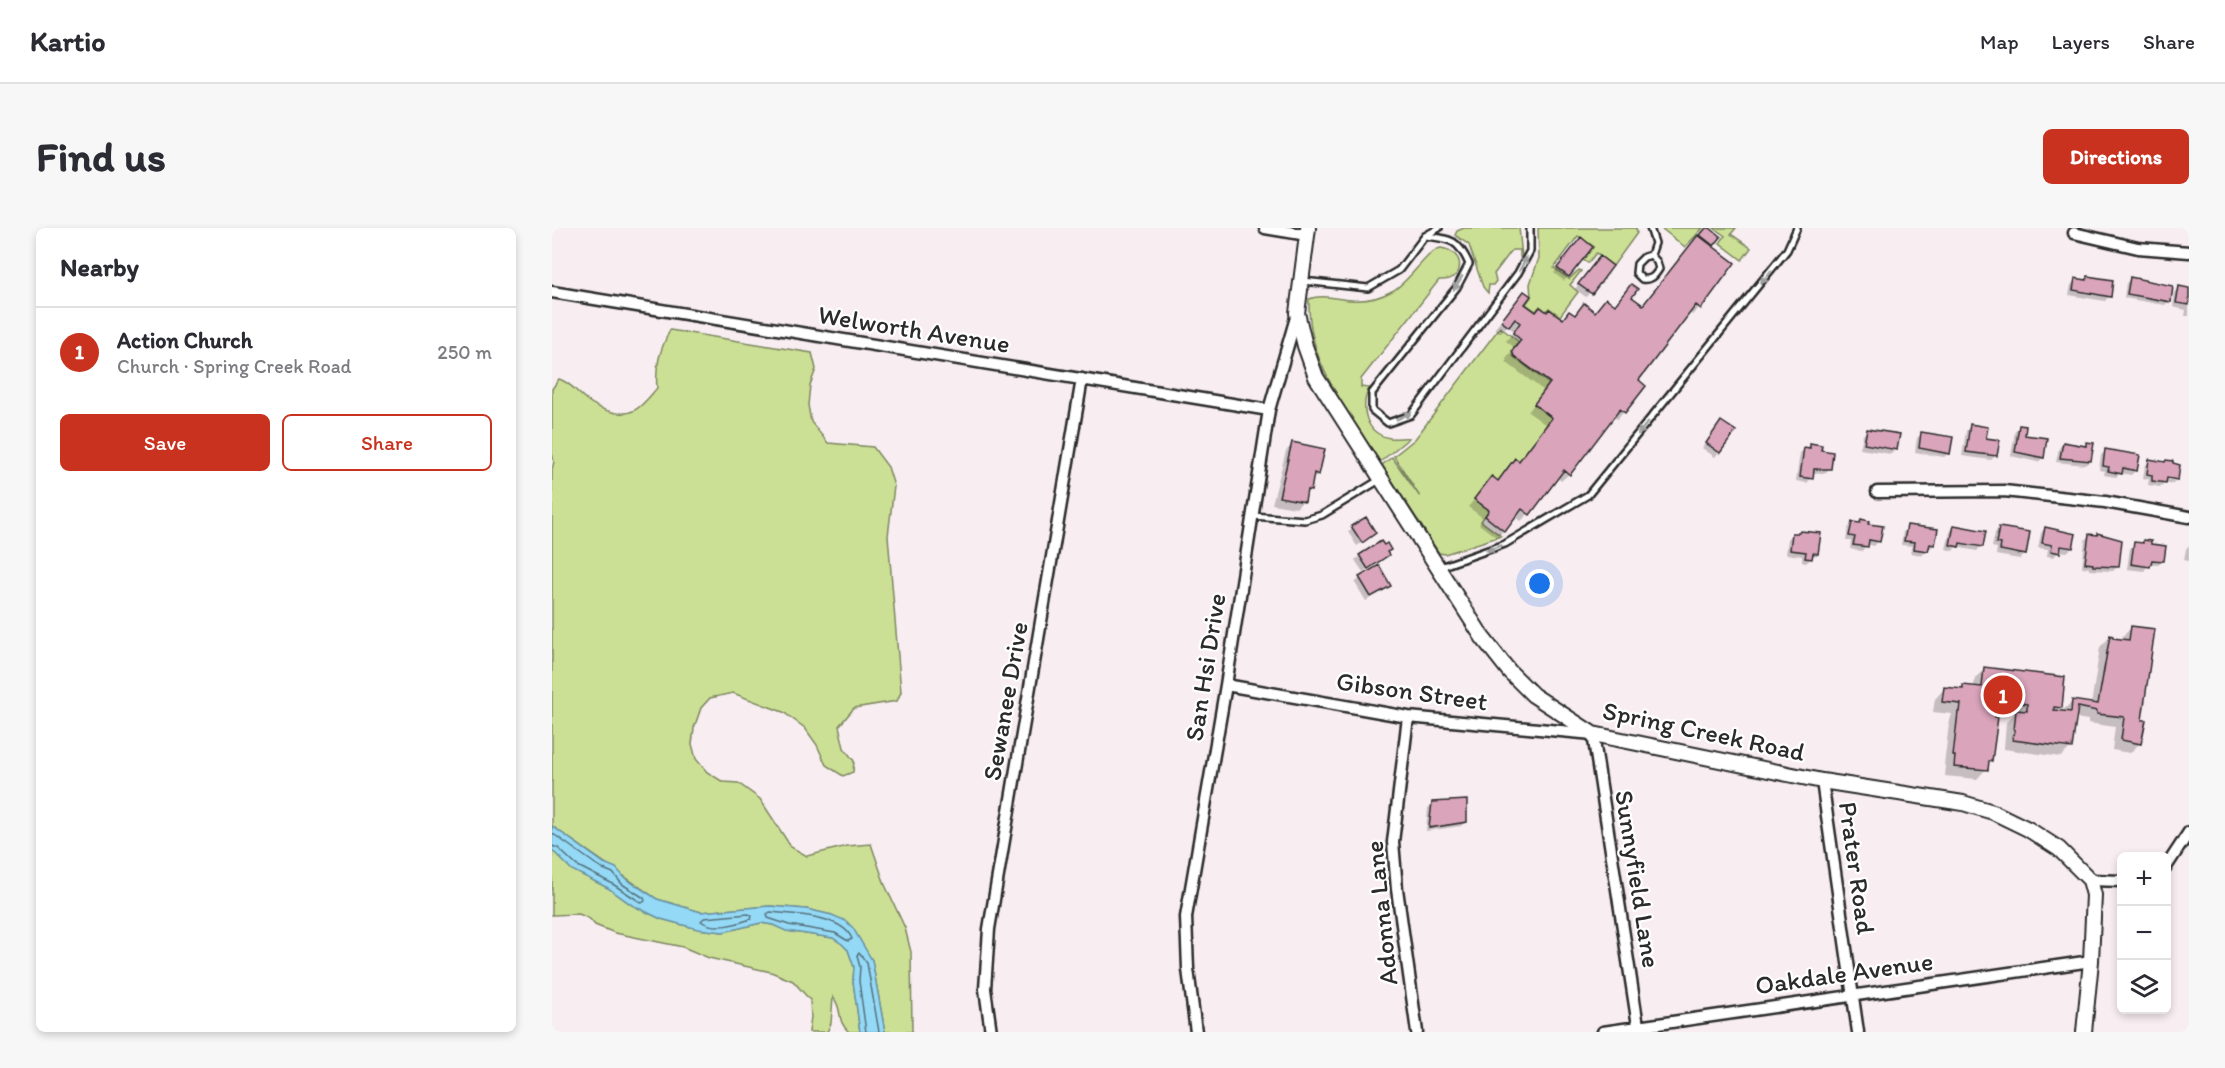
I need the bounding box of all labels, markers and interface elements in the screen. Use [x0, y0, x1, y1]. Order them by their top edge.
text: Kartio [30, 24, 105, 58]
text: Map [1980, 29, 2019, 54]
text: Layers [2052, 29, 2110, 54]
text: Share [2143, 29, 2195, 54]
button: Directions [2043, 129, 2189, 184]
text: Find us [36, 131, 166, 182]
text: Nearby [60, 251, 139, 283]
one-way arrow [1518, 255, 1528, 272]
one-way arrow [1759, 269, 1772, 285]
one-way arrow [1453, 275, 1463, 292]
street label: Welworth Avenue [816, 298, 1012, 360]
text: Action Church [117, 327, 253, 354]
text: 1 [75, 340, 84, 364]
text: 250 m [437, 340, 492, 364]
text: Church · Spring Creek Road [117, 354, 352, 378]
one-way arrow [1395, 412, 1413, 422]
button: Save [60, 414, 270, 471]
button: Share [282, 414, 492, 471]
one-way arrow [1636, 420, 1649, 436]
one-way arrow [1485, 544, 1503, 554]
your location [1525, 569, 1554, 598]
street label: San Hsi Drive [1178, 591, 1232, 743]
street label: Sewanee Drive [975, 619, 1035, 783]
street label: Gibson Street [1334, 665, 1490, 717]
pin: 1 [1984, 672, 2022, 718]
street label: Spring Creek Road [1600, 694, 1809, 768]
street label: Sunnyfield Lane [1608, 788, 1668, 970]
street label: Prater Road [1832, 800, 1882, 937]
street label: Adonna Lane [1357, 839, 1405, 987]
map controls [2117, 852, 2171, 1014]
button: + [2117, 852, 2171, 906]
button: − [2117, 906, 2171, 960]
street label: Oakdale Avenue [1753, 945, 1935, 1001]
button: layers [2117, 960, 2171, 1014]

